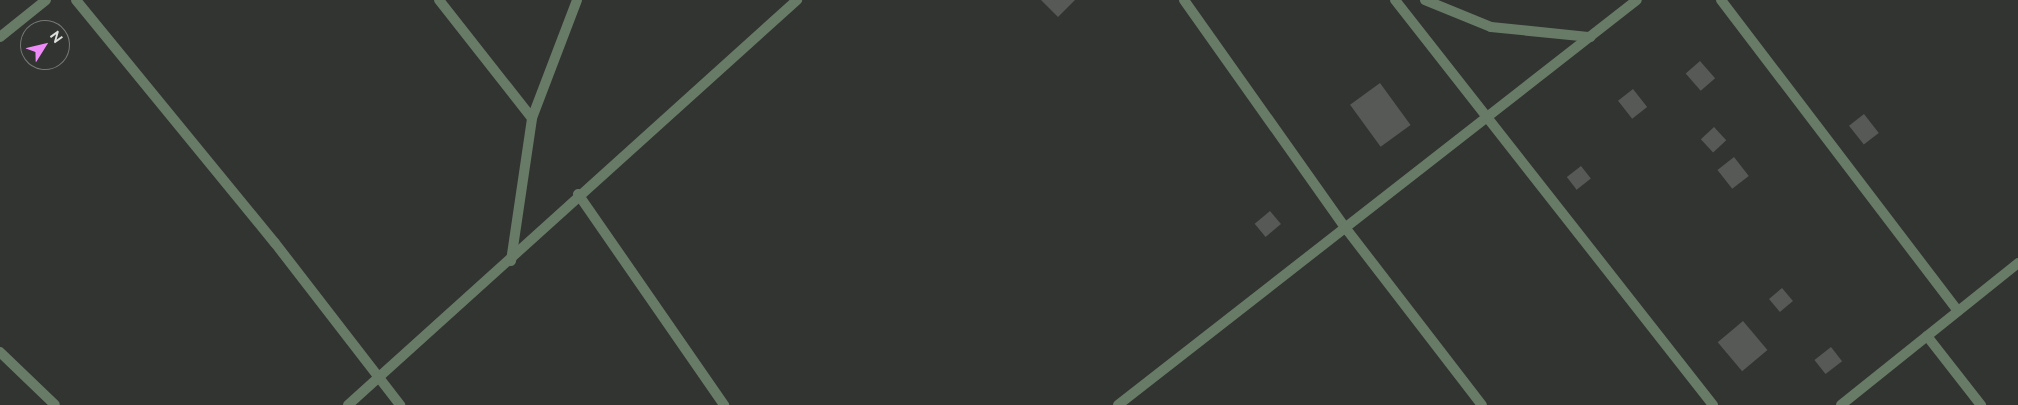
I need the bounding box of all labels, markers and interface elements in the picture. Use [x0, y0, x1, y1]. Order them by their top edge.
north arrow [20, 20, 70, 70]
text: N [47, 28, 66, 46]

